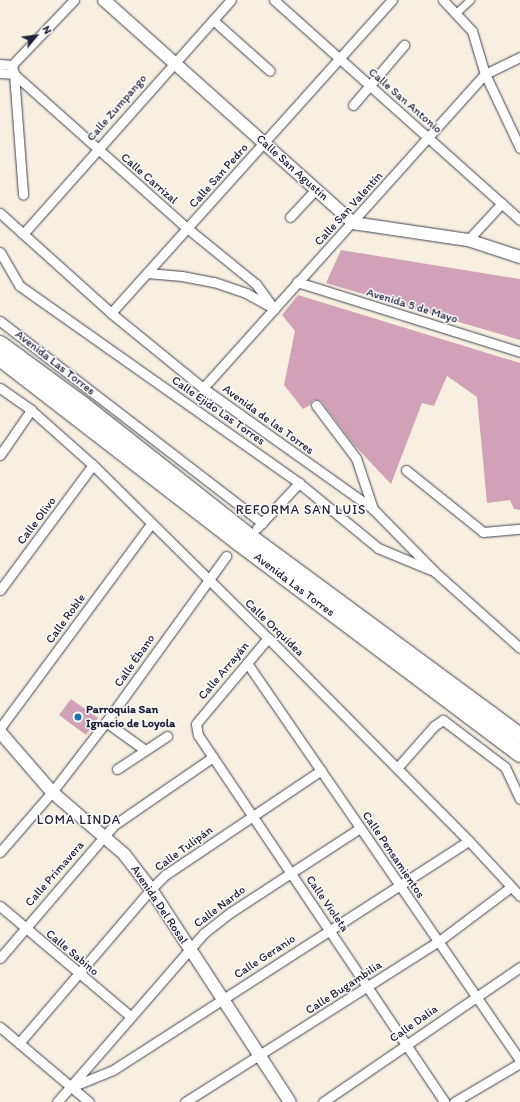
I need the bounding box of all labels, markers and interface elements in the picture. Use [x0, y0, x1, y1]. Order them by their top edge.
north arrow [16, 16, 56, 56]
text: N [39, 24, 54, 36]
street label: Calle San Antonio [365, 65, 445, 137]
street label: Calle Zumpango [84, 72, 150, 144]
street label: Calle San Agustín [253, 132, 331, 204]
street label: Calle San Pedro [187, 141, 251, 211]
street label: Calle Carrizal [118, 150, 180, 208]
street label: Calle San Valentín [312, 169, 386, 249]
street label: Avenida 5 de Mayo [364, 285, 460, 327]
street label: Avenida Las Torres [13, 328, 97, 398]
street label: Calle Ejido Las Torres [169, 374, 267, 448]
street label: Avenida de las Torres [220, 382, 316, 458]
street label: Calle Olivo [14, 494, 60, 548]
district label: REFORMA SAN LUIS [236, 502, 366, 518]
street label: Avenida Las Torres [251, 550, 337, 620]
street label: Calle Roble [43, 591, 89, 647]
street label: Calle Orquídea [241, 596, 307, 660]
street label: Calle Ébano [112, 632, 158, 690]
street label: Calle Arrayán [196, 639, 252, 703]
place label: Parroquia San Ignacio de Loyola [86, 703, 175, 731]
marker: Parroquia San Ignacio de Loyola [73, 712, 83, 722]
street label: Calle Pensamientos [359, 809, 427, 901]
district label: LOMA LINDA [37, 812, 121, 828]
street label: Calle Tulipán [153, 823, 215, 875]
street label: Calle Primavera [23, 838, 87, 910]
street label: Avenida Del Rosal [127, 863, 191, 947]
street label: Calle Violeta [302, 873, 352, 935]
street label: Calle Nardo [191, 883, 249, 931]
street label: Calle Sabino [43, 927, 101, 979]
street label: Calle Geranio [232, 932, 298, 982]
street label: Calle Bugambilia [304, 958, 384, 1018]
street label: Calle Dalia [387, 1002, 441, 1046]

